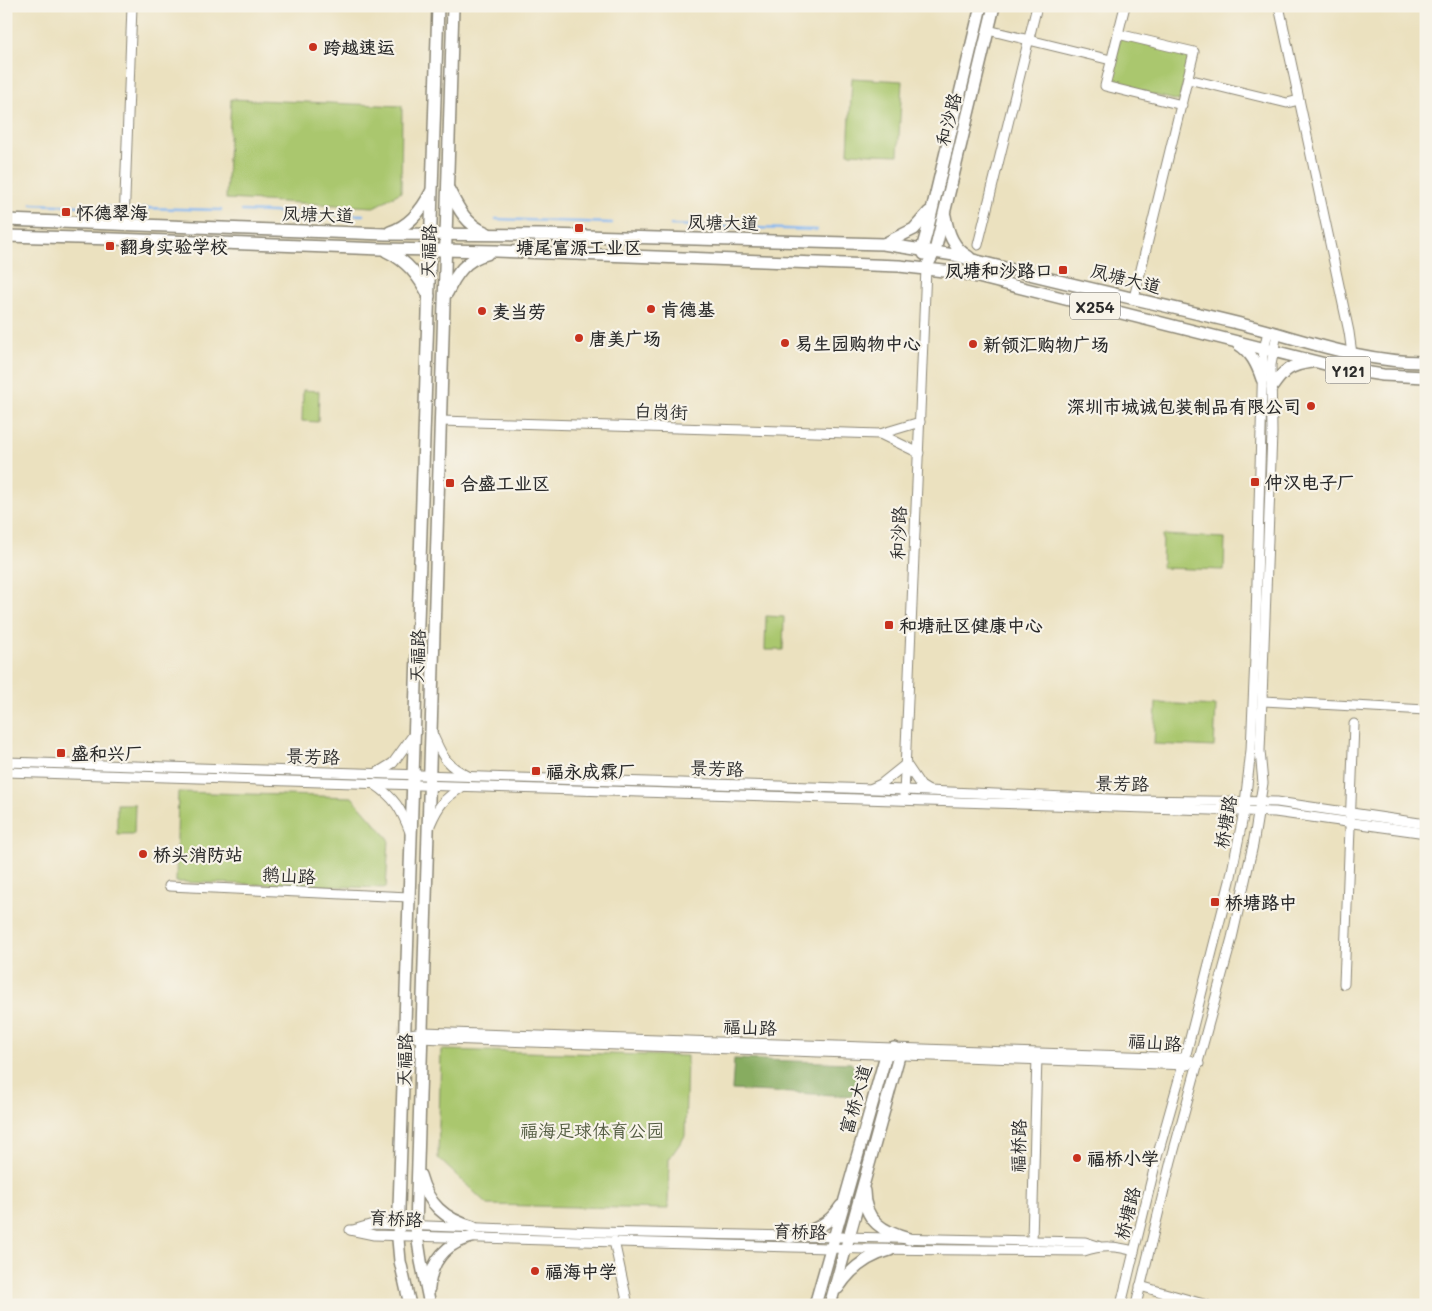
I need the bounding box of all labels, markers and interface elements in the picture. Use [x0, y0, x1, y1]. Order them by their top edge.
place label: 跨越速运 [323, 35, 395, 59]
marker: 跨越速运 [307, 41, 319, 53]
street label: 和沙路 [930, 90, 966, 148]
place label: 怀德翠海 [76, 200, 148, 224]
street label: 凤塘大道 [282, 201, 354, 227]
marker: 怀德翠海 [60, 206, 72, 218]
street label: 凤塘大道 [687, 209, 759, 235]
marker: 塘尾富源工业区 [573, 222, 585, 234]
street label: 天福路 [415, 224, 441, 278]
place label: 翻身实验学校 [120, 234, 228, 258]
place label: 塘尾富源工业区 [516, 235, 642, 259]
marker: 翻身实验学校 [104, 240, 116, 252]
place label: 凤塘和沙路口 [945, 258, 1053, 282]
street label: 凤塘大道 [1088, 258, 1164, 298]
marker: 凤塘和沙路口 [1057, 264, 1069, 276]
road number: X254 [1070, 292, 1120, 320]
place label: 肯德基 [661, 297, 715, 321]
place label: 麦当劳 [492, 299, 546, 323]
marker: 肯德基 [645, 303, 657, 315]
marker: 麦当劳 [476, 305, 488, 317]
place label: 唐美广场 [589, 326, 661, 350]
place label: 易生园购物中心 [795, 331, 921, 355]
marker: 唐美广场 [573, 332, 585, 344]
place label: 新领汇购物广场 [983, 332, 1109, 356]
marker: 易生园购物中心 [779, 337, 791, 349]
marker: 新领汇购物广场 [967, 338, 979, 350]
road number: Y121 [1326, 356, 1370, 384]
place label: 深圳市城诚包装制品有限公司 [1067, 394, 1301, 418]
street label: 白岗街 [634, 398, 688, 424]
marker: 深圳市城诚包装制品有限公司 [1305, 400, 1317, 412]
place label: 仲汉电子厂 [1265, 470, 1355, 494]
place label: 合盛工业区 [460, 471, 550, 495]
marker: 仲汉电子厂 [1249, 476, 1261, 488]
marker: 合盛工业区 [444, 477, 456, 489]
street label: 和沙路 [885, 506, 911, 560]
place label: 和塘社区健康中心 [899, 613, 1043, 637]
marker: 和塘社区健康中心 [883, 619, 895, 631]
street label: 天福路 [404, 629, 430, 683]
place label: 盛和兴厂 [71, 741, 143, 765]
street label: 景芳路 [286, 743, 340, 769]
marker: 盛和兴厂 [55, 747, 67, 759]
street label: 景芳路 [690, 755, 744, 781]
place label: 福永成霖厂 [546, 759, 636, 783]
marker: 福永成霖厂 [530, 765, 542, 777]
street label: 景芳路 [1095, 771, 1149, 795]
street label: 桥塘路 [1208, 793, 1242, 851]
place label: 桥头消防站 [153, 842, 243, 866]
marker: 桥头消防站 [137, 848, 149, 860]
street label: 鹅山路 [261, 862, 317, 888]
place label: 桥塘路中 [1225, 890, 1297, 914]
marker: 桥塘路中 [1209, 896, 1221, 908]
street label: 福山路 [723, 1014, 777, 1040]
street label: 福山路 [1127, 1028, 1183, 1056]
street label: 天福路 [391, 1033, 417, 1087]
street label: 富桥大道 [834, 1061, 876, 1137]
park label: 福海足球体育公园 [520, 1118, 664, 1142]
street label: 福桥路 [1006, 1119, 1030, 1173]
place label: 福桥小学 [1087, 1146, 1159, 1170]
marker: 福桥小学 [1071, 1152, 1083, 1164]
street label: 桥塘路 [1109, 1184, 1145, 1242]
street label: 育桥路 [368, 1205, 424, 1231]
street label: 育桥路 [773, 1218, 827, 1244]
place label: 福海中学 [545, 1259, 617, 1283]
marker: 福海中学 [529, 1265, 541, 1277]

